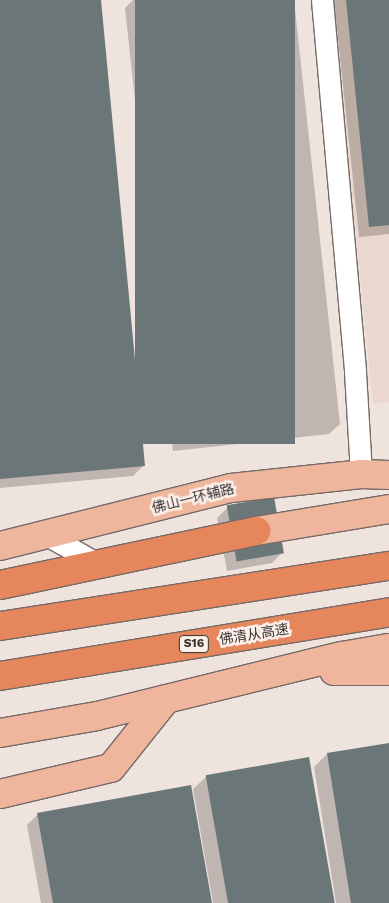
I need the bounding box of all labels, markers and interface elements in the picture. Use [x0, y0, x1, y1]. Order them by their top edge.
street label: 佛山一环辅路 [150, 480, 236, 516]
street label: 佛清从高速 [218, 620, 290, 648]
road number: S16 [178, 634, 210, 654]

